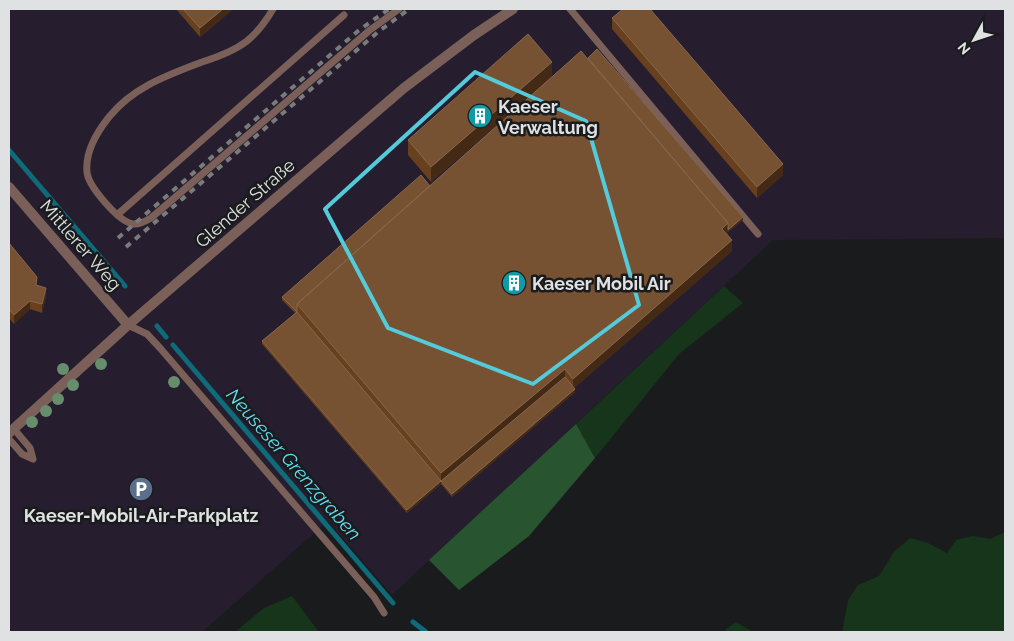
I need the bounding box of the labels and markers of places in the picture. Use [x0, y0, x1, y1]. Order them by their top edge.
place label: Kaeser Verwaltung [498, 96, 598, 138]
building icon: Kaeser Verwaltung [467, 103, 493, 129]
building icon: Kaeser Mobil Air [501, 270, 527, 296]
place label: Kaeser Mobil Air [532, 273, 671, 294]
parking icon: Kaeser-Mobil-Air-Parkplatz [128, 476, 154, 502]
place label: Kaeser-Mobil-Air-Parkplatz [24, 505, 258, 526]

